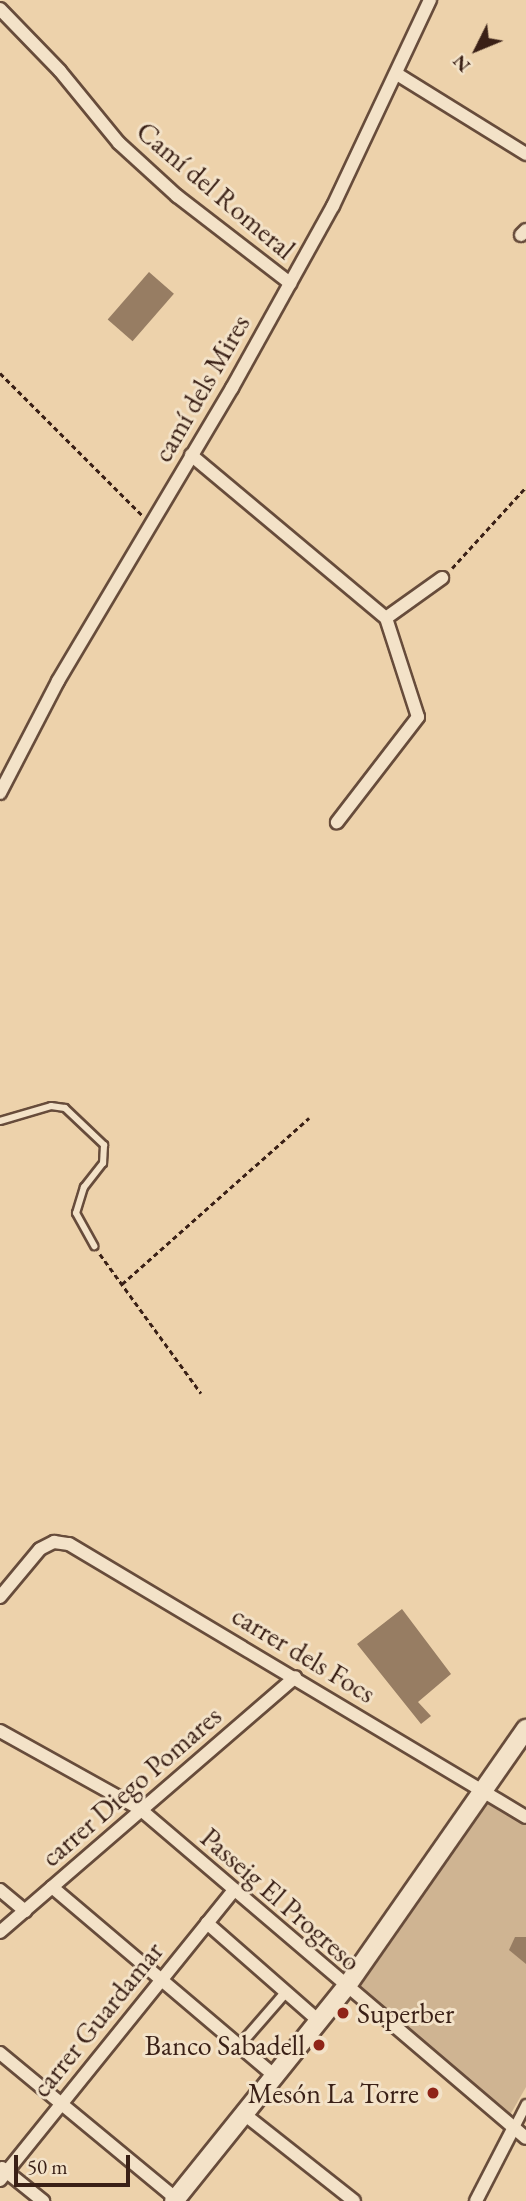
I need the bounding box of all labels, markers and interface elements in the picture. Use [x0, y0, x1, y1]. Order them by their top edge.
north arrow [442, 14, 512, 84]
text: N [447, 50, 476, 78]
street label: Camí del Romeral [130, 114, 302, 266]
street label: camí dels Mires [145, 308, 257, 468]
street label: carrer dels Focs [226, 1598, 382, 1710]
street label: carrer Diego Pomares [34, 1699, 228, 1873]
street label: Passeig El Progreso [194, 1820, 368, 1978]
street label: carrer Guardamar [24, 1935, 170, 2103]
place label: Superber [357, 1996, 454, 2030]
marker: Superber [335, 2005, 351, 2021]
place label: Banco Sabadell [145, 2028, 305, 2062]
marker: Banco Sabadell [311, 2037, 327, 2053]
place label: Mesón La Torre [248, 2076, 419, 2110]
marker: Mesón La Torre [425, 2085, 441, 2101]
scale bar [18, 2142, 133, 2186]
text: 50 m [27, 2153, 68, 2180]

